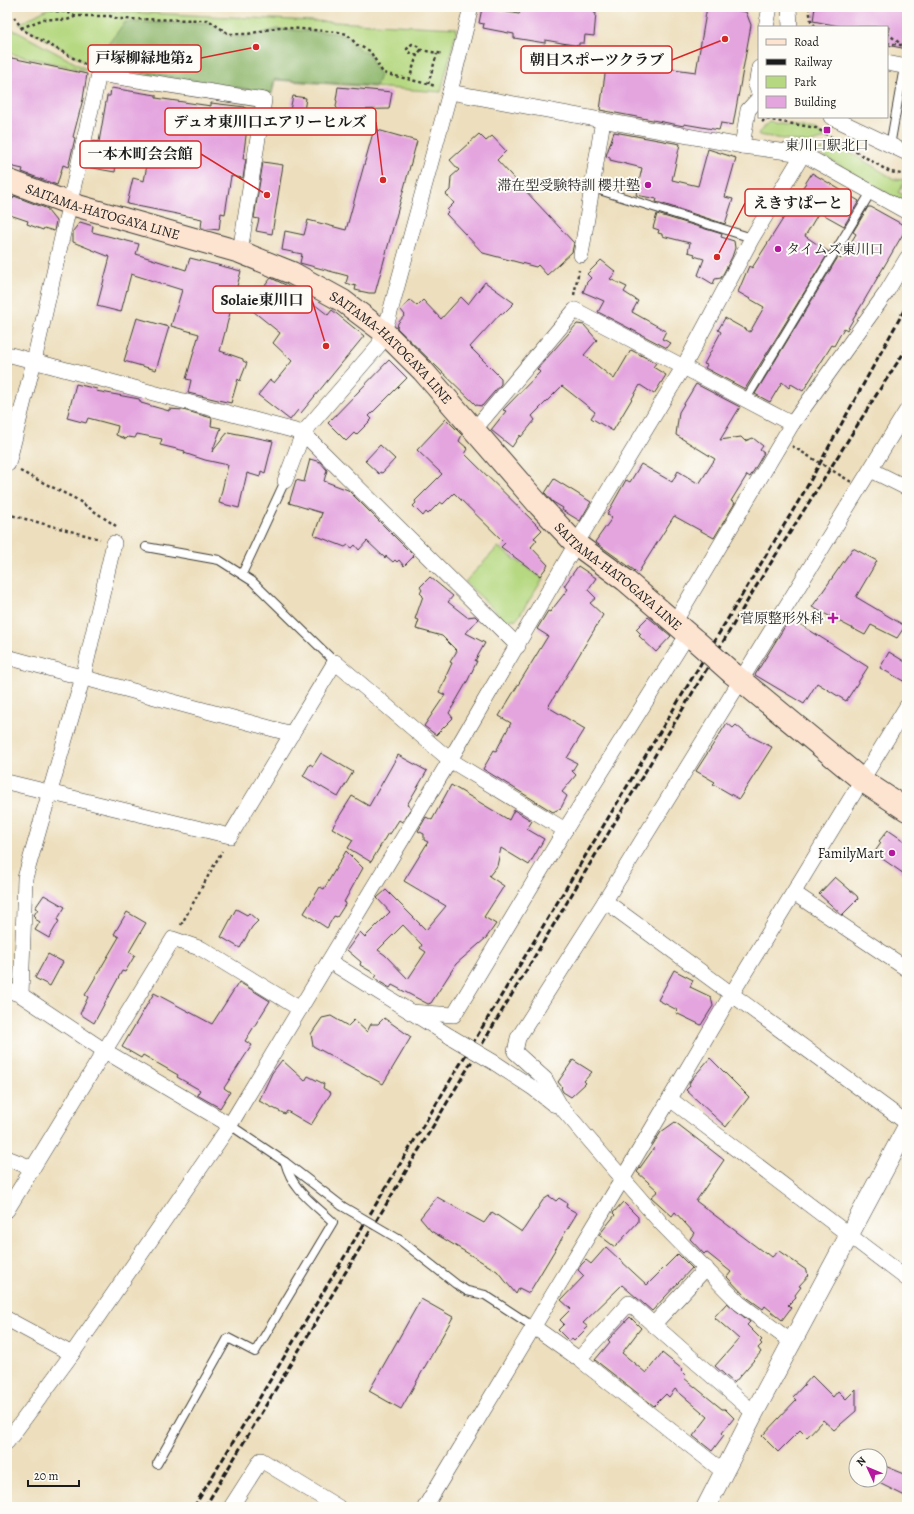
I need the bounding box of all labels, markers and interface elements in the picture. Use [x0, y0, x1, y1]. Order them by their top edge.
legend [758, 26, 888, 118]
text: Road [794, 34, 820, 50]
callout: 戸塚柳緑地第2 [88, 45, 201, 72]
callout: 朝日スポーツクラブ [521, 46, 672, 73]
text: 戸塚柳緑地第2 [95, 48, 193, 68]
text: 朝日スポーツクラブ [530, 50, 664, 70]
text: Railway [794, 54, 833, 70]
text: Park [794, 74, 817, 90]
text: Building [794, 94, 836, 110]
callout: デュオ東川口エアリーヒルズ [165, 108, 376, 135]
text: デュオ東川口エアリーヒルズ [173, 112, 367, 132]
marker: 東川口駅北口 [822, 125, 832, 135]
place label: 東川口駅北口 [785, 136, 869, 155]
callout: 一本木町会会館 [80, 141, 201, 168]
text: 一本木町会会館 [87, 144, 193, 164]
place label: 滞在型受験特訓 櫻井塾 [497, 176, 640, 195]
street label: SAITAMA-HATOGAYA LINE [23, 178, 182, 244]
marker: 滞在型受験特訓 櫻井塾 [643, 180, 653, 190]
callout: えきすぱーと [745, 189, 851, 216]
text: えきすぱーと [753, 193, 843, 213]
place label: タイムズ東川口 [786, 240, 884, 259]
marker: タイムズ東川口 [773, 244, 783, 254]
callout: Solaie東川口 [213, 286, 312, 313]
street label: SAITAMA-HATOGAYA LINE [326, 286, 457, 408]
text: Solaie東川口 [220, 290, 304, 310]
street label: SAITAMA-HATOGAYA LINE [550, 518, 686, 635]
place label: 菅原整形外科 [740, 609, 824, 628]
marker: 菅原整形外科 [827, 612, 839, 624]
place label: FamilyMart [818, 844, 884, 863]
marker: FamilyMart [887, 848, 897, 858]
north arrow [848, 1448, 888, 1488]
text: N [853, 1453, 869, 1469]
scale bar [28, 1462, 79, 1488]
text: 20 m [34, 1468, 58, 1484]

